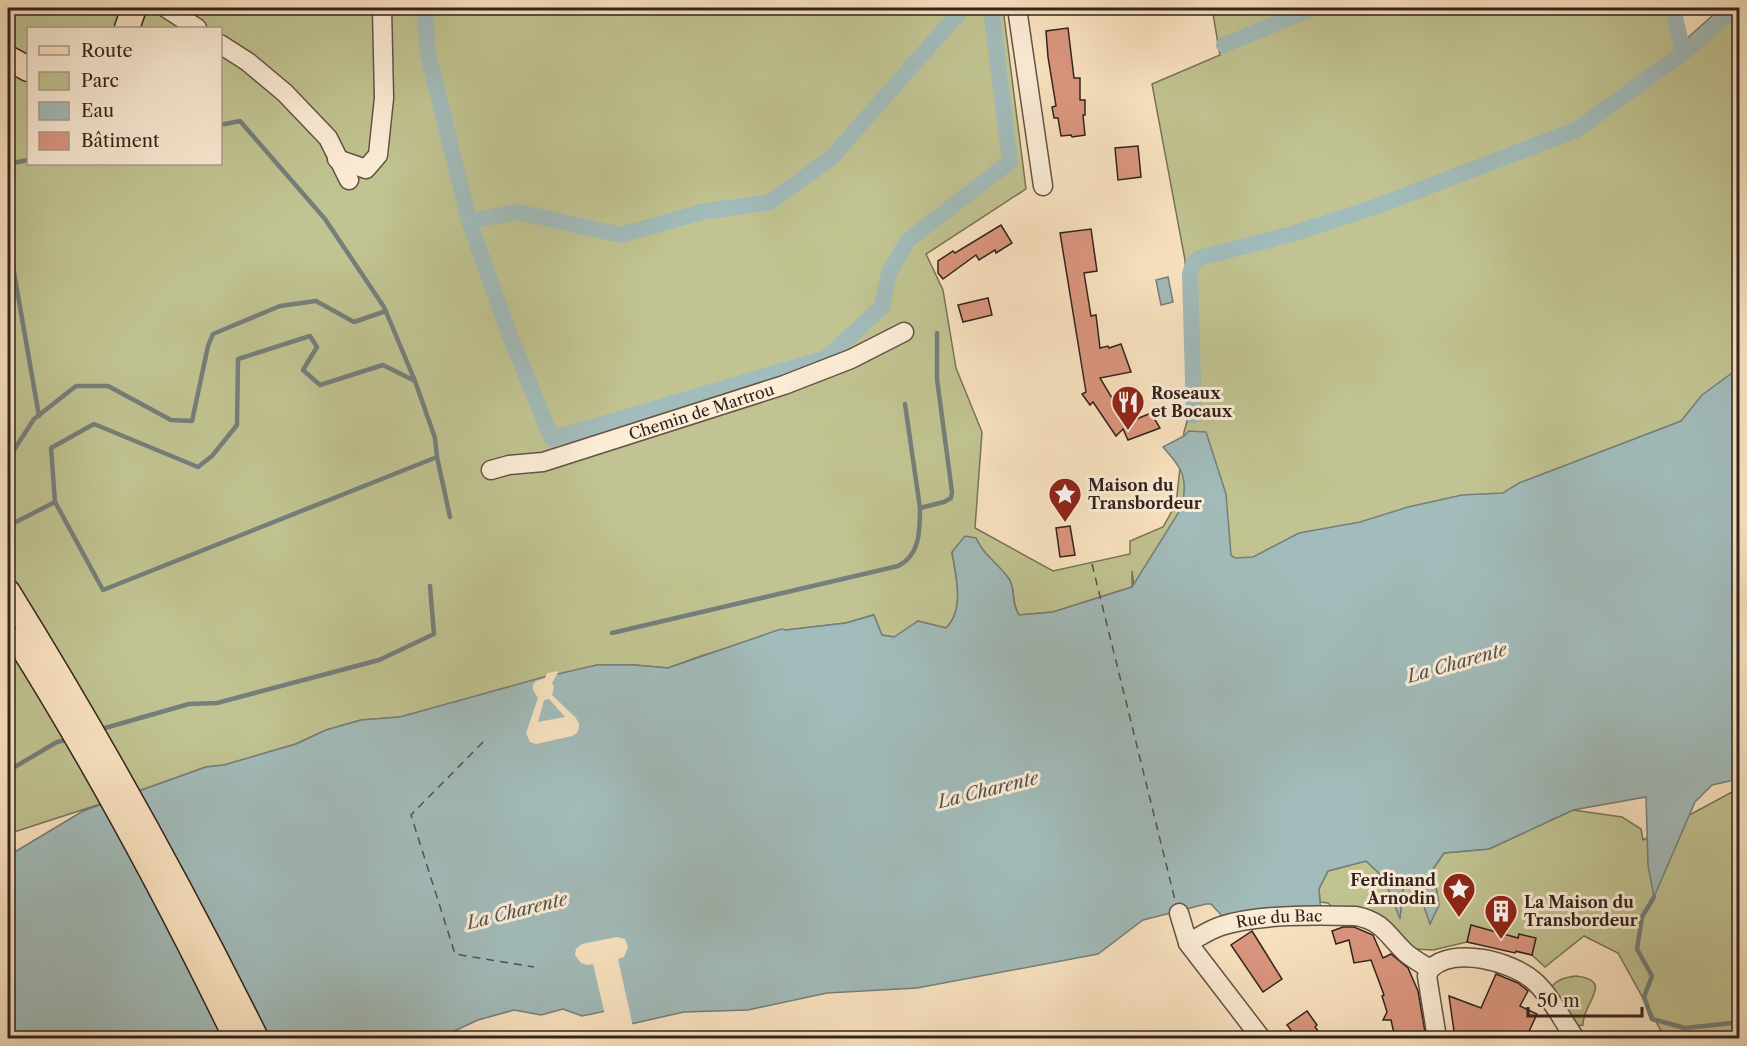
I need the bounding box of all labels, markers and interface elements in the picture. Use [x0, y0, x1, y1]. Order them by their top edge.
legend [27, 27, 222, 165]
text: Route [81, 40, 133, 62]
text: Parc [81, 70, 119, 92]
text: Eau [81, 100, 114, 122]
text: Bâtiment [81, 130, 160, 152]
street label: Chemin de Martrou [626, 379, 777, 444]
place label: Roseaux et Bocaux [1151, 383, 1233, 421]
restaurant icon: Roseaux et Bocaux [1110, 384, 1146, 431]
place label: Maison du Transbordeur [1088, 475, 1202, 513]
place icon: Maison du Transbordeur [1047, 476, 1083, 523]
water label: La Charente [1403, 638, 1511, 688]
water label: La Charente [933, 767, 1042, 814]
place label: Ferdinand Arnodin [1350, 870, 1436, 908]
place icon: Ferdinand Arnodin [1441, 871, 1477, 918]
water label: La Charente [462, 888, 571, 935]
place label: La Maison du Transbordeur [1524, 892, 1638, 930]
building icon: La Maison du Transbordeur [1483, 893, 1519, 940]
street label: Rue du Bac [1234, 905, 1322, 932]
scale bar [1528, 980, 1642, 1018]
text: 50 m [1537, 990, 1580, 1012]

